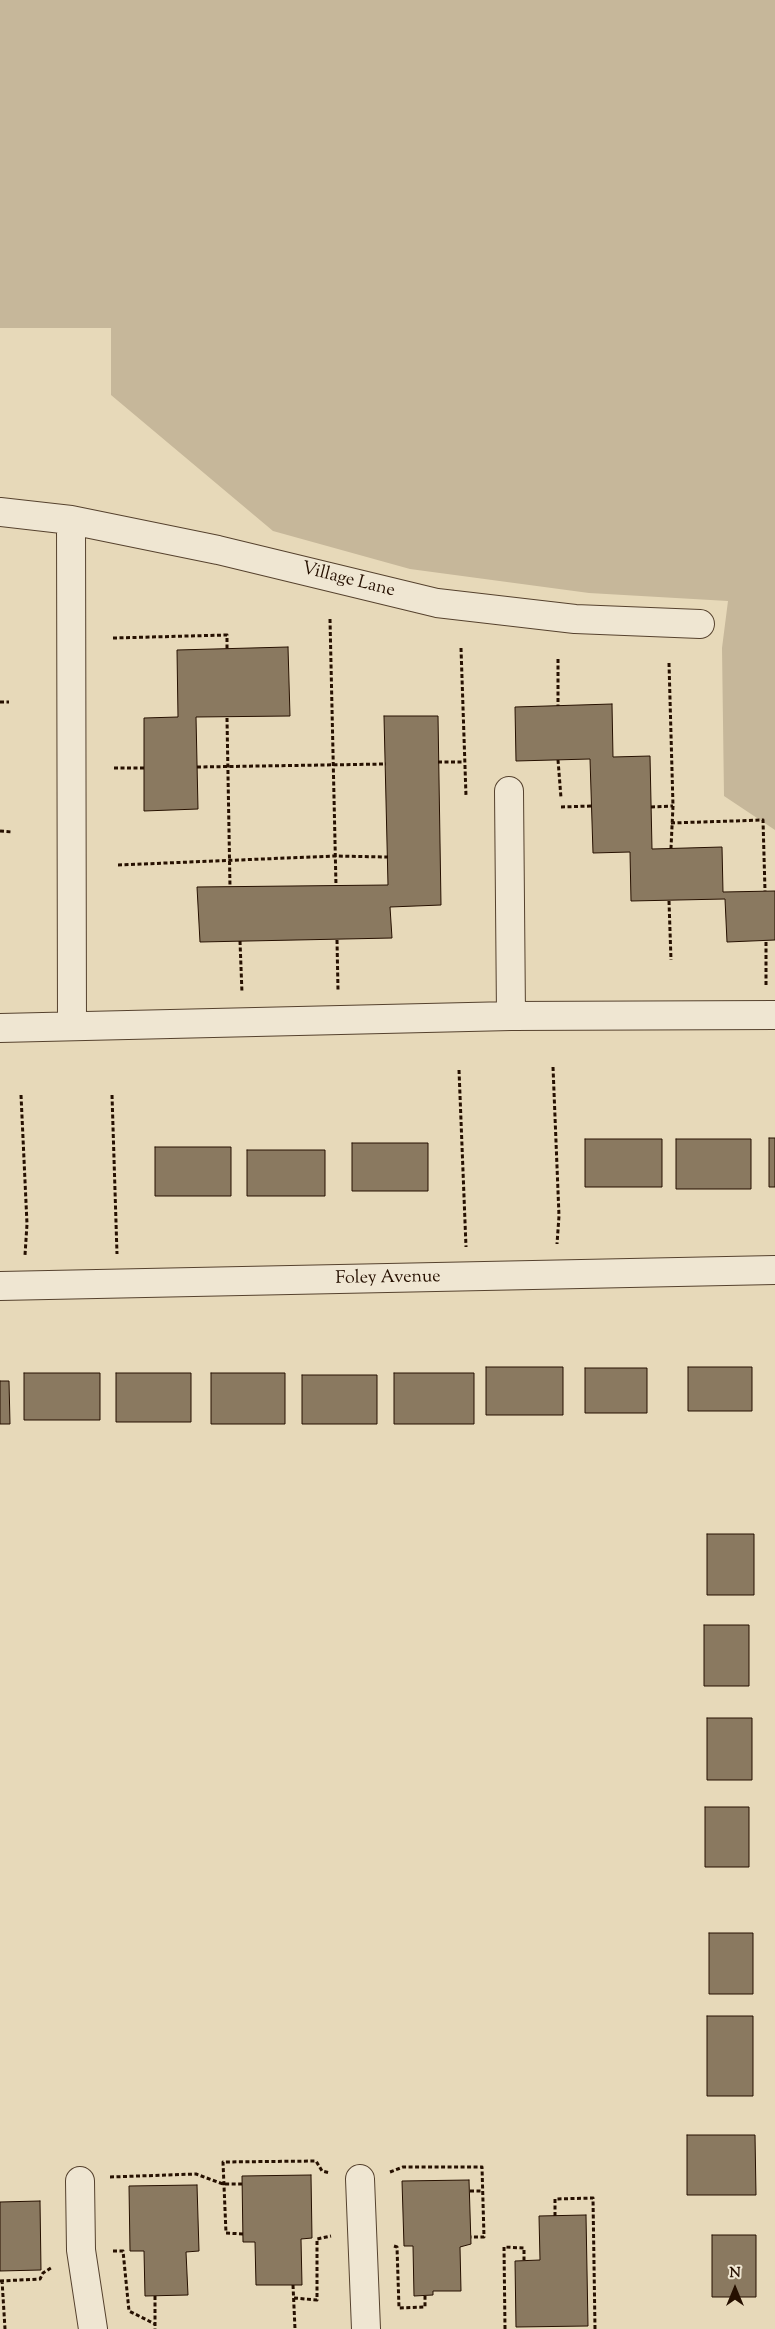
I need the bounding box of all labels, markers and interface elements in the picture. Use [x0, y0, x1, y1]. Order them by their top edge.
street label: Village Lane [299, 559, 397, 603]
street label: Foley Avenue [335, 1267, 441, 1291]
north arrow [710, 2264, 760, 2314]
text: N [729, 2264, 741, 2284]

